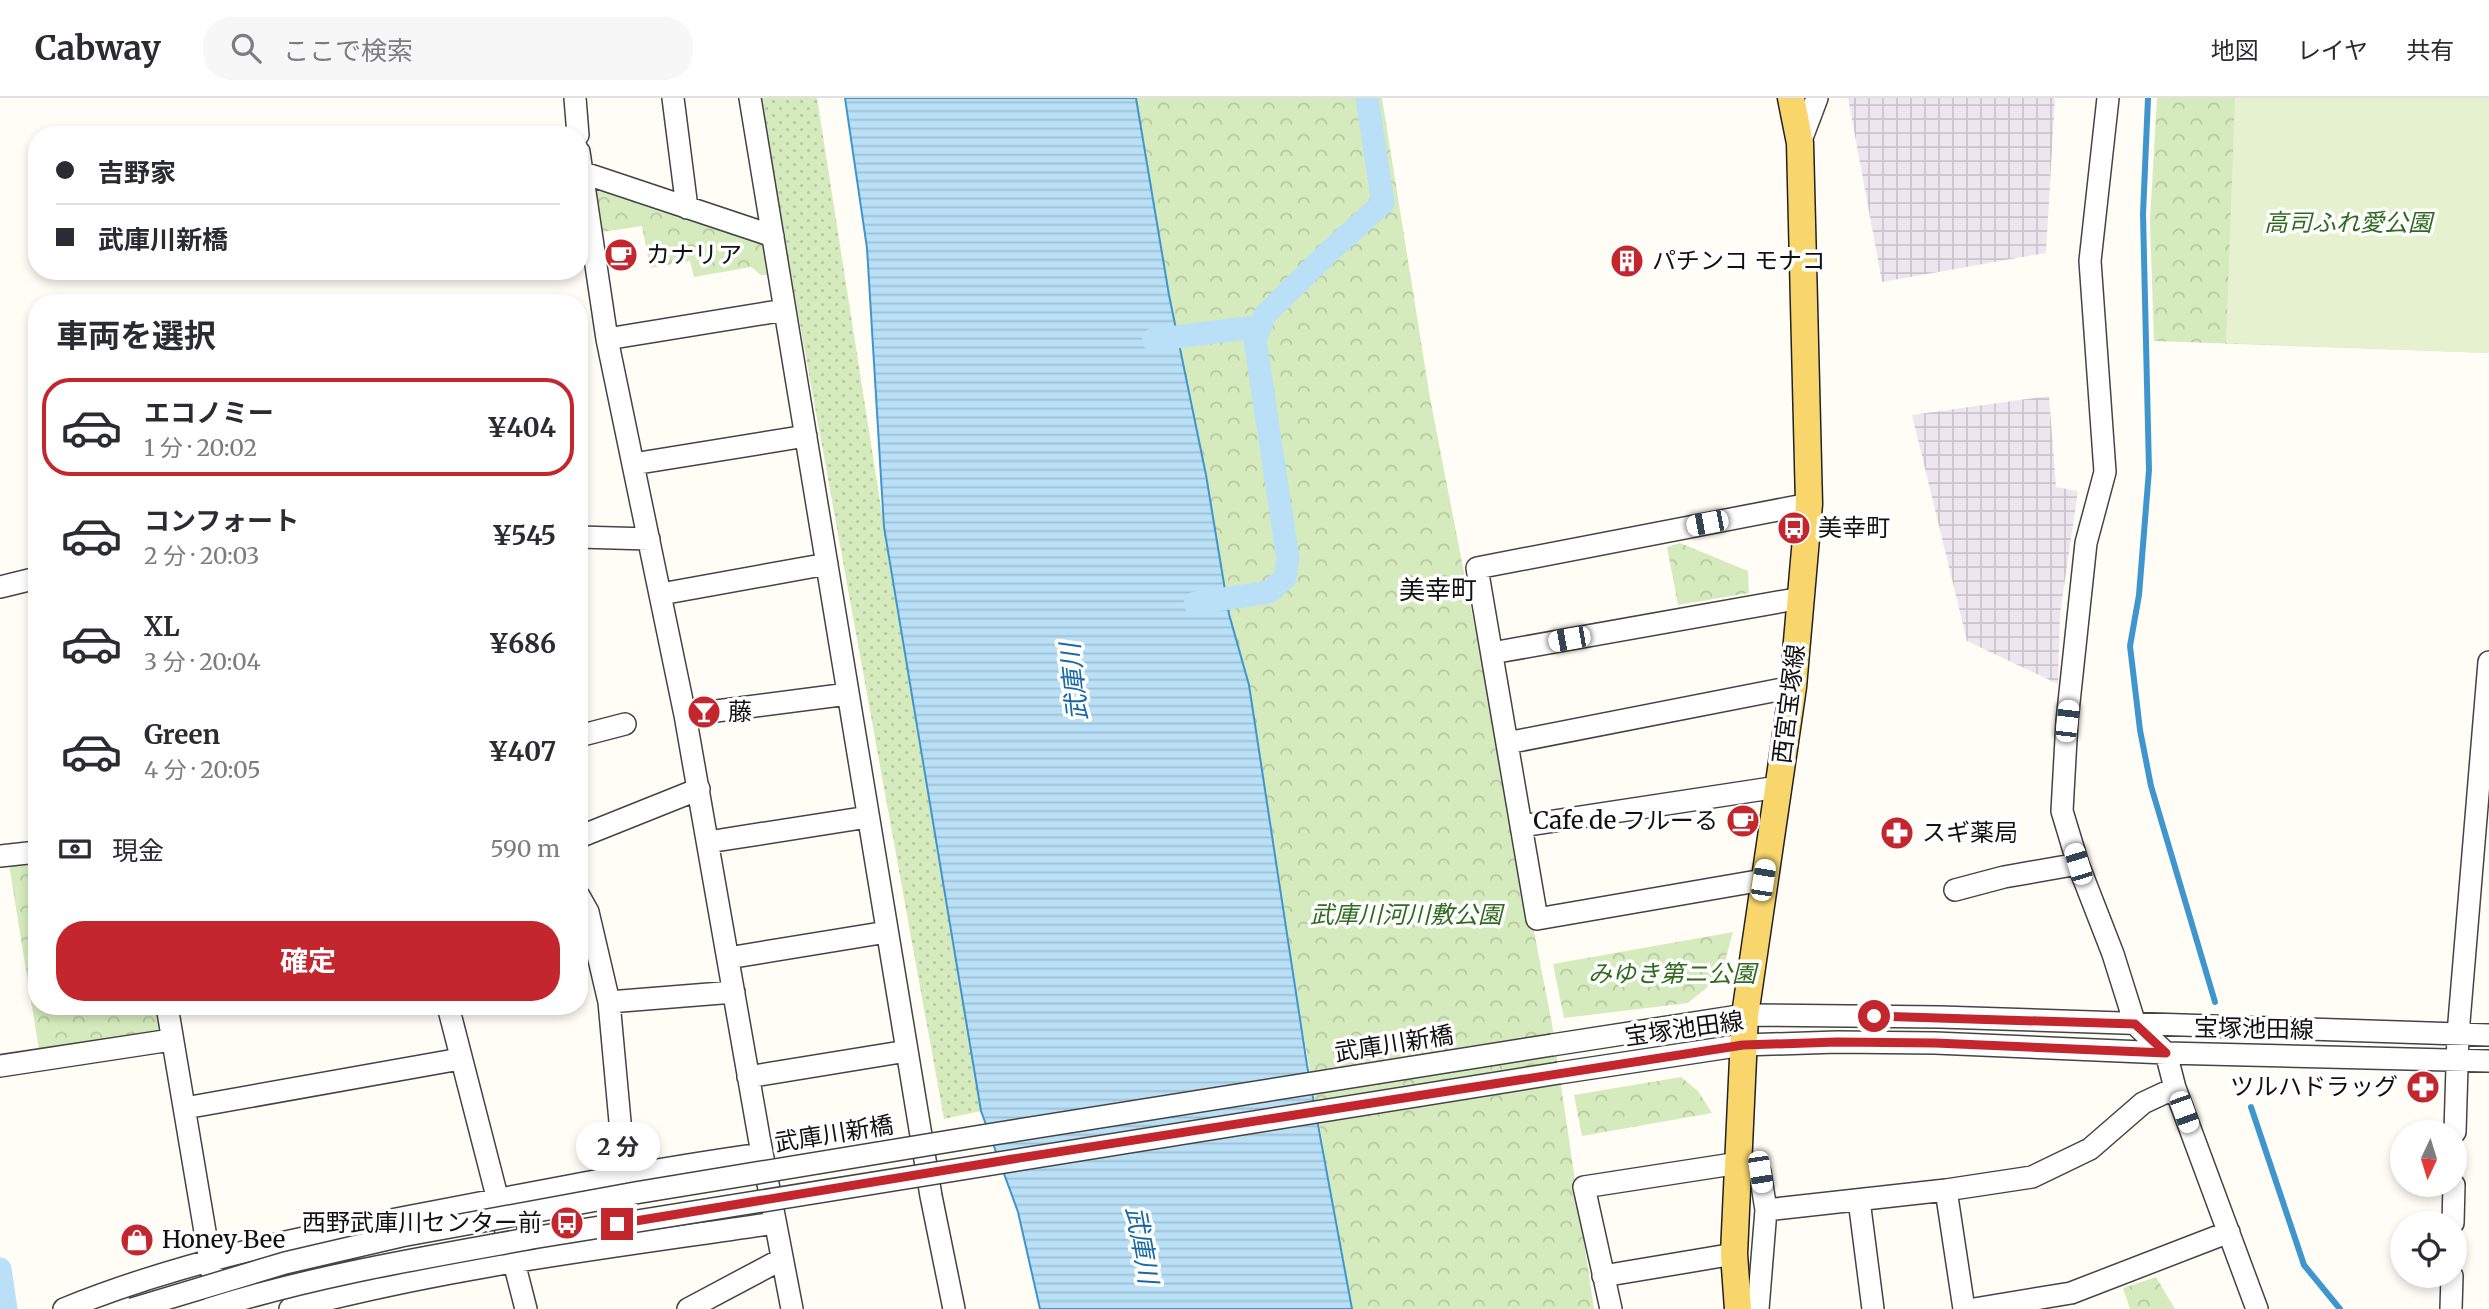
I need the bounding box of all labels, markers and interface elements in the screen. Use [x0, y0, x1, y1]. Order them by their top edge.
search box [203, 17, 693, 80]
text: Cabway [35, 28, 161, 69]
icon: search [227, 29, 265, 67]
text: ここで検索 [283, 34, 413, 67]
text: 地図 [2211, 35, 2259, 66]
text: レイヤ [2297, 35, 2368, 66]
text: 共有 [2406, 35, 2454, 66]
text: 吉野家 [98, 156, 176, 189]
park label: 高司ふれ愛公園 [2264, 207, 2435, 238]
text: 武庫川新橋 [98, 223, 228, 256]
cafe icon: カナリア [602, 236, 640, 274]
place label: カナリア [646, 239, 742, 270]
building icon: パチンコ モナコ [1608, 242, 1646, 280]
place label: パチンコ モナコ [1652, 245, 1826, 276]
text: 車両を選択 [56, 316, 216, 356]
icon: car [60, 396, 123, 459]
text: エコノミー [144, 396, 274, 429]
text: ¥404 [487, 411, 556, 444]
text: 1 分 · 20:02 [144, 433, 257, 462]
icon: car [60, 504, 123, 567]
text: コンフォート [144, 504, 299, 537]
car [1685, 509, 1730, 537]
bus stop icon: 美幸町 [1775, 509, 1813, 547]
place label: 美幸町 [1818, 512, 1890, 543]
text: ¥545 [492, 519, 556, 552]
text: 2 分 · 20:03 [144, 541, 259, 570]
district label: 美幸町 [1399, 573, 1477, 606]
text: XL [144, 610, 180, 643]
icon: car [60, 612, 123, 675]
car [1547, 625, 1592, 653]
text: ¥686 [488, 627, 556, 660]
water label: 武庫川 [1053, 639, 1094, 723]
street label: 西宮宝塚線 [1766, 642, 1811, 765]
text: 3 分 · 20:04 [144, 647, 261, 676]
bar icon: 藤 [685, 693, 723, 731]
place label: 藤 [728, 696, 752, 727]
car [2055, 699, 2080, 743]
text: Green [144, 718, 220, 751]
icon: car [60, 720, 123, 783]
text: ¥407 [488, 735, 556, 768]
text: 4 分 · 20:05 [144, 755, 261, 784]
cafe icon: Cafe de フルーる [1724, 802, 1762, 840]
place label: Cafe de フルーる [1533, 805, 1718, 836]
pharmacy icon: スギ薬局 [1878, 814, 1916, 852]
place label: スギ薬局 [1922, 817, 2018, 848]
icon: cash [56, 830, 94, 868]
text: 現金 [112, 834, 164, 867]
text: 590 m [490, 834, 560, 863]
car [2062, 841, 2095, 887]
car [1750, 858, 1777, 902]
park label: 武庫川河川敷公園 [1310, 899, 1505, 930]
button: 確定 [56, 921, 560, 1001]
park label: みゆき第ニ公園 [1588, 958, 1759, 989]
route start [1858, 1000, 1890, 1032]
street label: 宝塚池田線 [1622, 1005, 1746, 1052]
street label: 宝塚池田線 [2194, 1012, 2314, 1045]
street label: 武庫川新橋 [1332, 1019, 1456, 1068]
pharmacy icon: ツルハドラッグ [2404, 1068, 2442, 1106]
place label: ツルハドラッグ [2230, 1071, 2398, 1102]
car [2167, 1089, 2202, 1135]
street label: 武庫川新橋 [772, 1109, 896, 1158]
north arrow [2390, 1120, 2468, 1197]
map controls [2390, 1120, 2467, 1288]
callout: 2 分 [575, 1122, 659, 1172]
text: 2 分 [597, 1132, 639, 1161]
car [1747, 1150, 1774, 1194]
bus stop icon: 西野武庫川センター前 [548, 1204, 586, 1242]
water label: 武庫川 [1119, 1204, 1166, 1289]
place label: 西野武庫川センター前 [302, 1207, 542, 1238]
route end [601, 1208, 633, 1240]
button: locate [2390, 1211, 2467, 1288]
shop icon: Honey Bee [118, 1221, 156, 1259]
place label: Honey Bee [162, 1224, 285, 1255]

